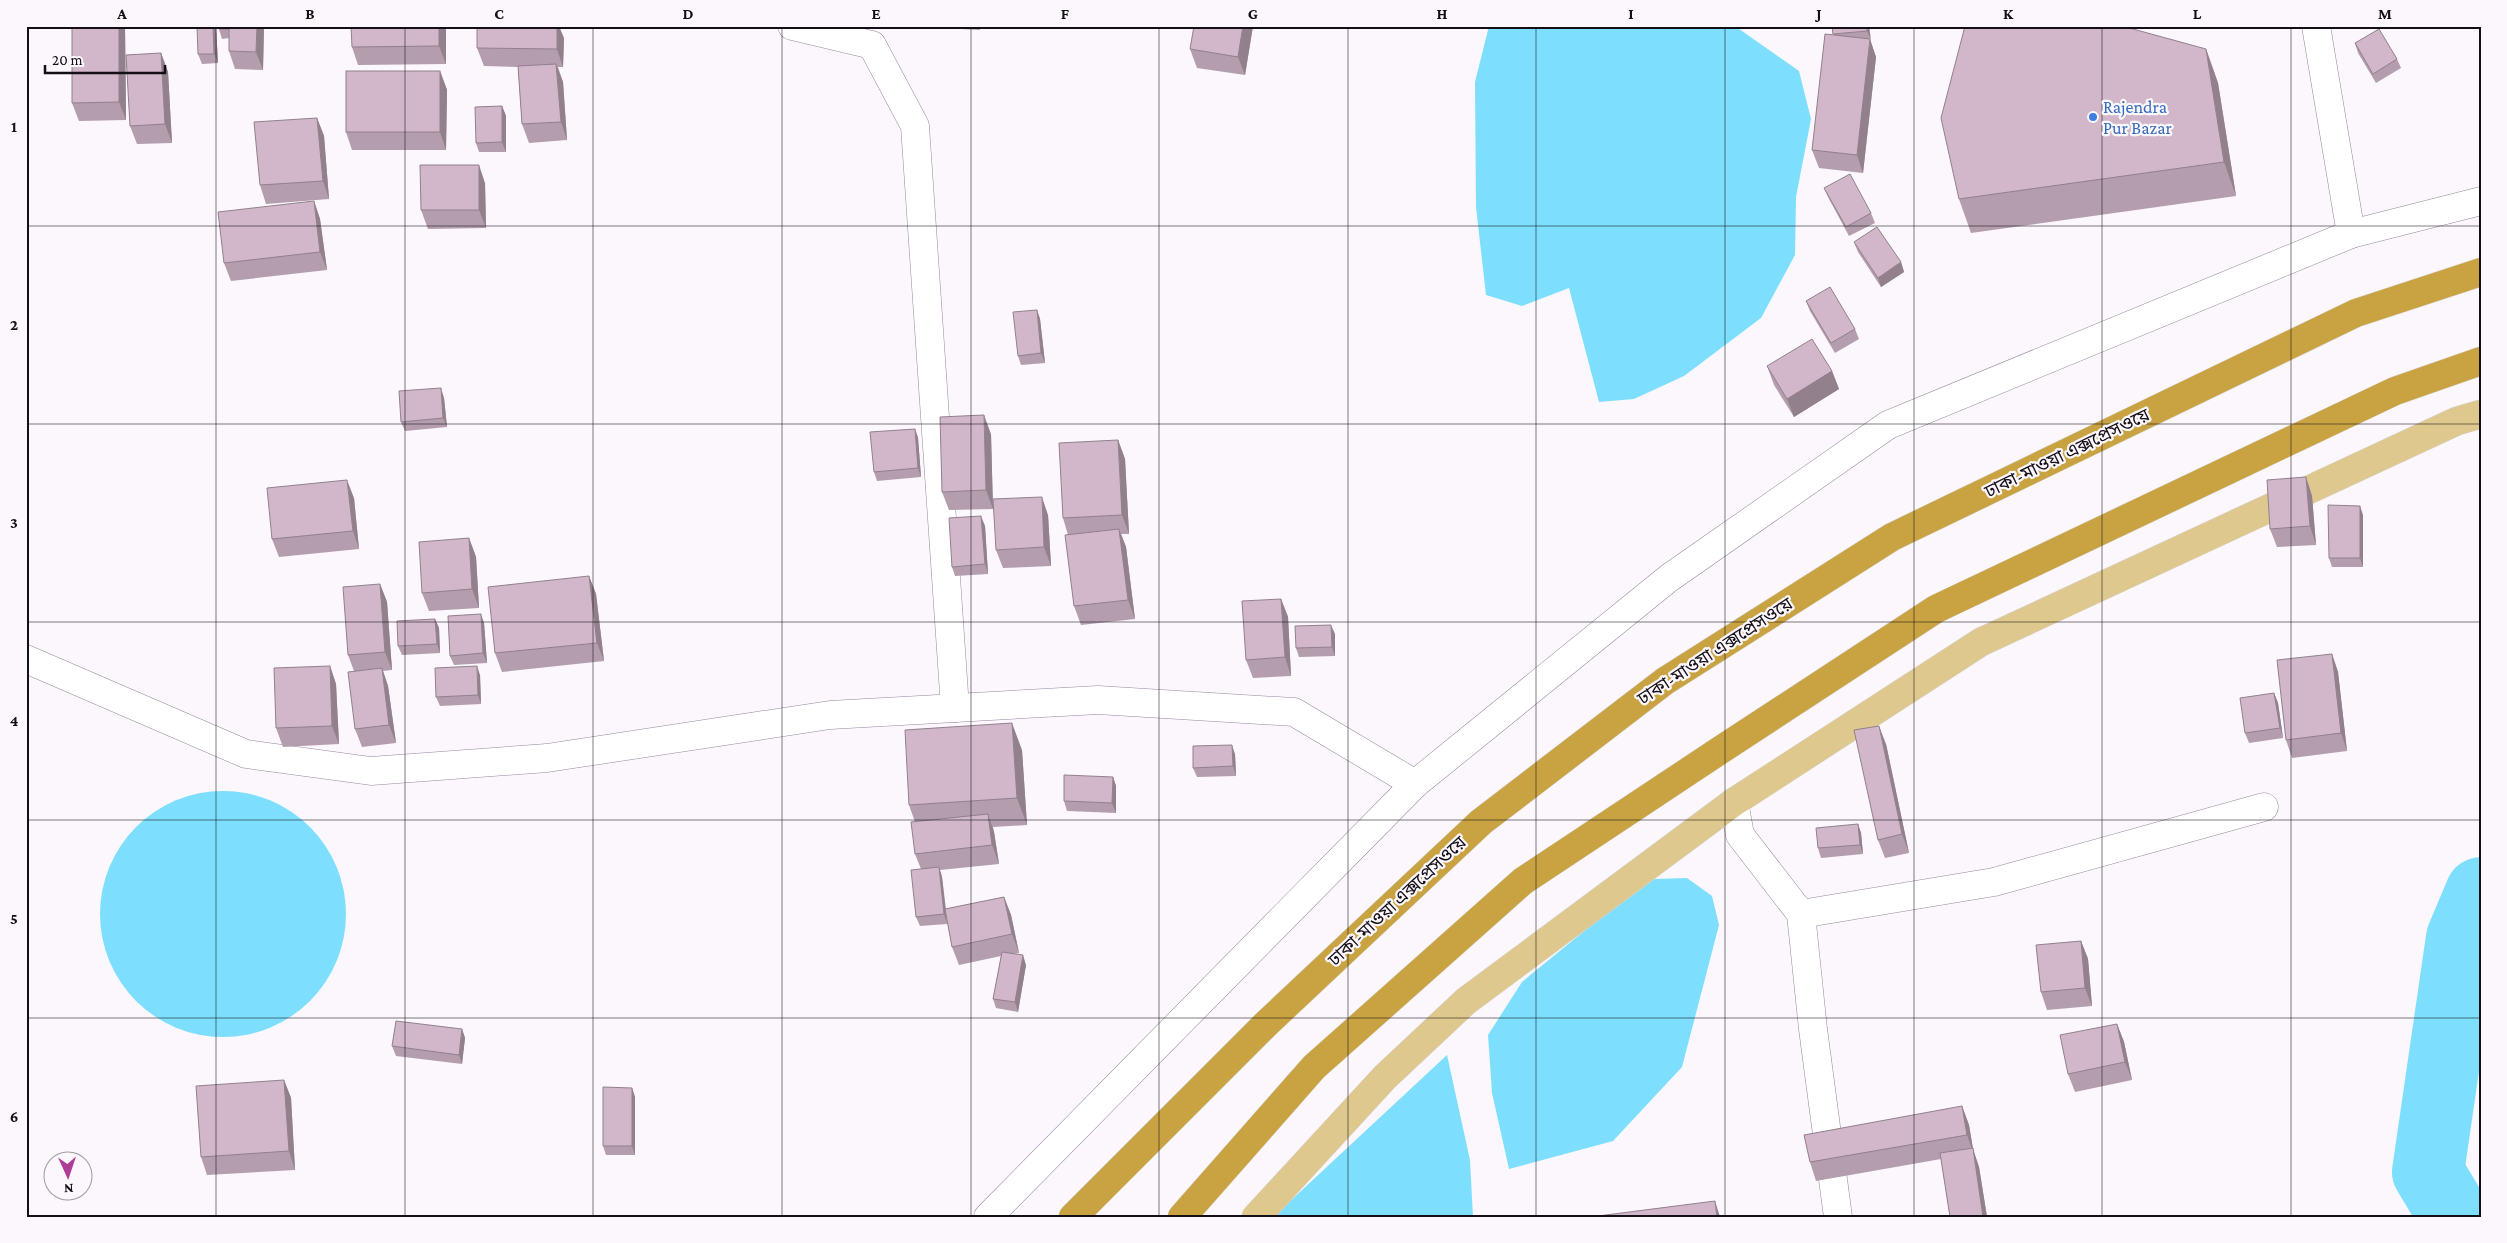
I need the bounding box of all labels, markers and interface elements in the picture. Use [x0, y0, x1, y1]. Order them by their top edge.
text: A [116, 5, 127, 22]
text: B [305, 5, 315, 22]
text: C [494, 5, 504, 22]
text: D [682, 5, 694, 22]
text: E [871, 5, 881, 22]
text: F [1061, 5, 1070, 22]
text: G [1248, 5, 1258, 22]
text: H [1437, 5, 1448, 22]
text: I [1628, 5, 1634, 22]
text: J [1814, 5, 1822, 22]
text: K [2003, 5, 2014, 22]
text: L [2193, 5, 2202, 22]
text: M [2378, 5, 2392, 22]
scale bar [45, 42, 165, 74]
text: 20 m [52, 52, 83, 68]
place label: Rajendra Pur Bazar [2103, 97, 2172, 138]
marker: Rajendra Pur Bazar [2087, 111, 2099, 123]
text: 1 [11, 118, 17, 135]
text: 2 [10, 316, 18, 333]
street label: ঢাকা-মাওয়া এক্সপ্রেসওয়ে [1980, 404, 2153, 502]
text: 3 [10, 514, 18, 531]
street label: ঢাকা-মাওয়া এক্সপ্রেসওয়ে [1633, 593, 1797, 709]
text: 4 [10, 712, 19, 729]
street label: ঢাকা-মাওয়া এক্সপ্রেসওয়ে [1323, 832, 1470, 971]
text: 5 [10, 910, 18, 927]
text: 6 [10, 1108, 18, 1125]
north arrow [42, 1150, 92, 1200]
text: N [63, 1181, 74, 1197]

